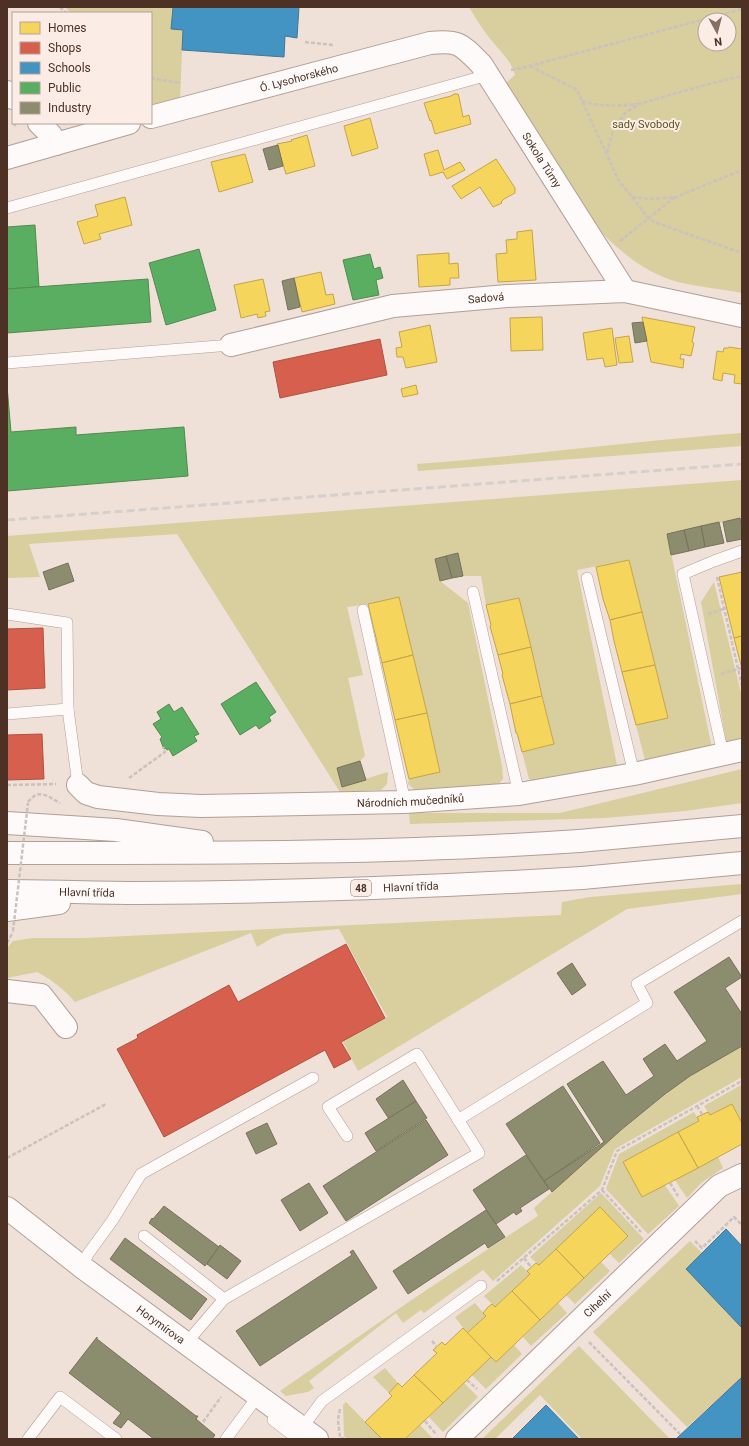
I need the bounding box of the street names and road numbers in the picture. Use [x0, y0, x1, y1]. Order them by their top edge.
street label: Ó. Lysohorského [258, 62, 340, 95]
street label: Sokola Tůmy [519, 130, 564, 191]
street label: Sadová [467, 290, 505, 306]
street label: Národních mučedníků [357, 792, 465, 810]
road number: 48 [351, 880, 371, 896]
street label: Hlavní třída [383, 880, 439, 895]
street label: Hlavní třída [59, 886, 115, 900]
street label: Cihelní [581, 1287, 615, 1320]
street label: Horymírova [134, 1303, 187, 1347]

